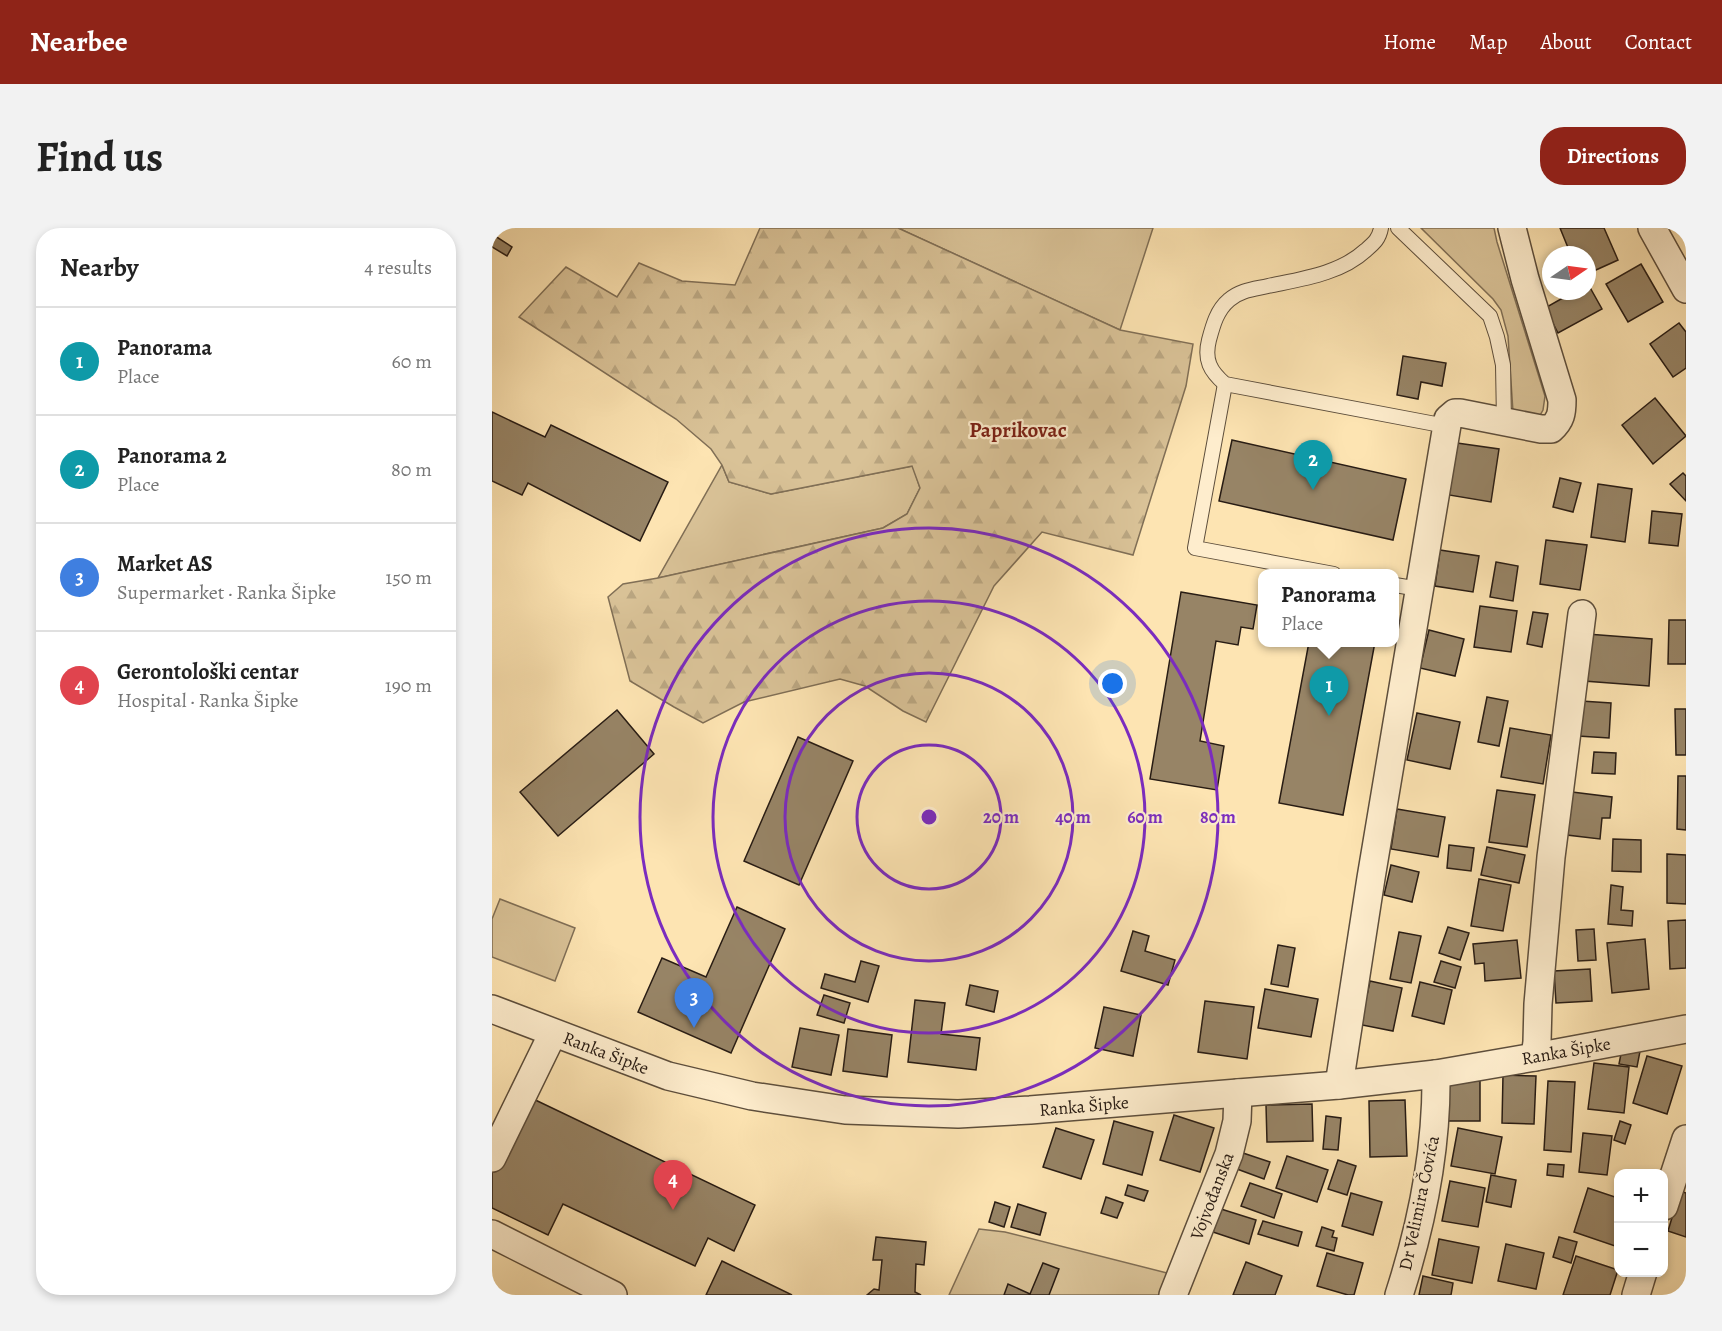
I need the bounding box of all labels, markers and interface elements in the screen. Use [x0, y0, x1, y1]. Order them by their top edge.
text: Nearbee [30, 23, 128, 61]
text: Home [1383, 28, 1436, 56]
text: Map [1469, 28, 1507, 56]
text: About [1540, 28, 1592, 56]
text: Contact [1625, 28, 1692, 56]
button: Directions [1540, 127, 1686, 185]
text: Find us [36, 128, 163, 185]
north arrow [1542, 246, 1596, 300]
text: Nearby [60, 250, 139, 285]
text: 4 results [364, 254, 432, 281]
text: Panorama [117, 333, 212, 363]
text: 1 [76, 348, 83, 375]
text: 60 m [392, 348, 432, 375]
text: Place [117, 363, 159, 390]
district label: Paprikovac [969, 416, 1067, 444]
pin: 2 [1294, 440, 1332, 490]
text: Panorama 2 [117, 441, 227, 471]
text: 2 [75, 456, 84, 483]
text: 80 m [391, 456, 432, 483]
text: Place [117, 471, 159, 498]
text: Market AS [117, 549, 213, 579]
text: 3 [75, 564, 84, 591]
text: 150 m [385, 564, 432, 591]
popup [1258, 569, 1399, 647]
text: Supermarket · Ranka Šipke [117, 579, 336, 606]
text: Panorama [1281, 580, 1376, 610]
text: Place [1281, 610, 1323, 637]
text: Gerontološki centar [117, 657, 299, 687]
pin: 1 [1310, 666, 1348, 716]
your location [1098, 669, 1127, 698]
text: 4 [75, 672, 84, 699]
text: 190 m [385, 672, 432, 699]
text: Hospital · Ranka Šipke [117, 687, 299, 714]
text: 20 m [983, 805, 1019, 829]
text: 40 m [1055, 805, 1091, 829]
text: 60 m [1127, 805, 1163, 829]
text: 80 m [1200, 805, 1236, 829]
centre of rings [919, 807, 939, 827]
pin: 3 [674, 978, 714, 1028]
street label: Ranka Šipke [560, 1026, 652, 1080]
street label: Ranka Šipke [1520, 1031, 1612, 1071]
street label: Ranka Šipke [1038, 1090, 1130, 1122]
street label: Dr Velimira Čovića [1393, 1133, 1445, 1273]
street label: Vojvođanska [1184, 1148, 1240, 1244]
pin: 4 [654, 1160, 693, 1210]
map controls [1614, 1169, 1668, 1277]
button: + [1614, 1169, 1668, 1223]
button: − [1614, 1223, 1668, 1277]

